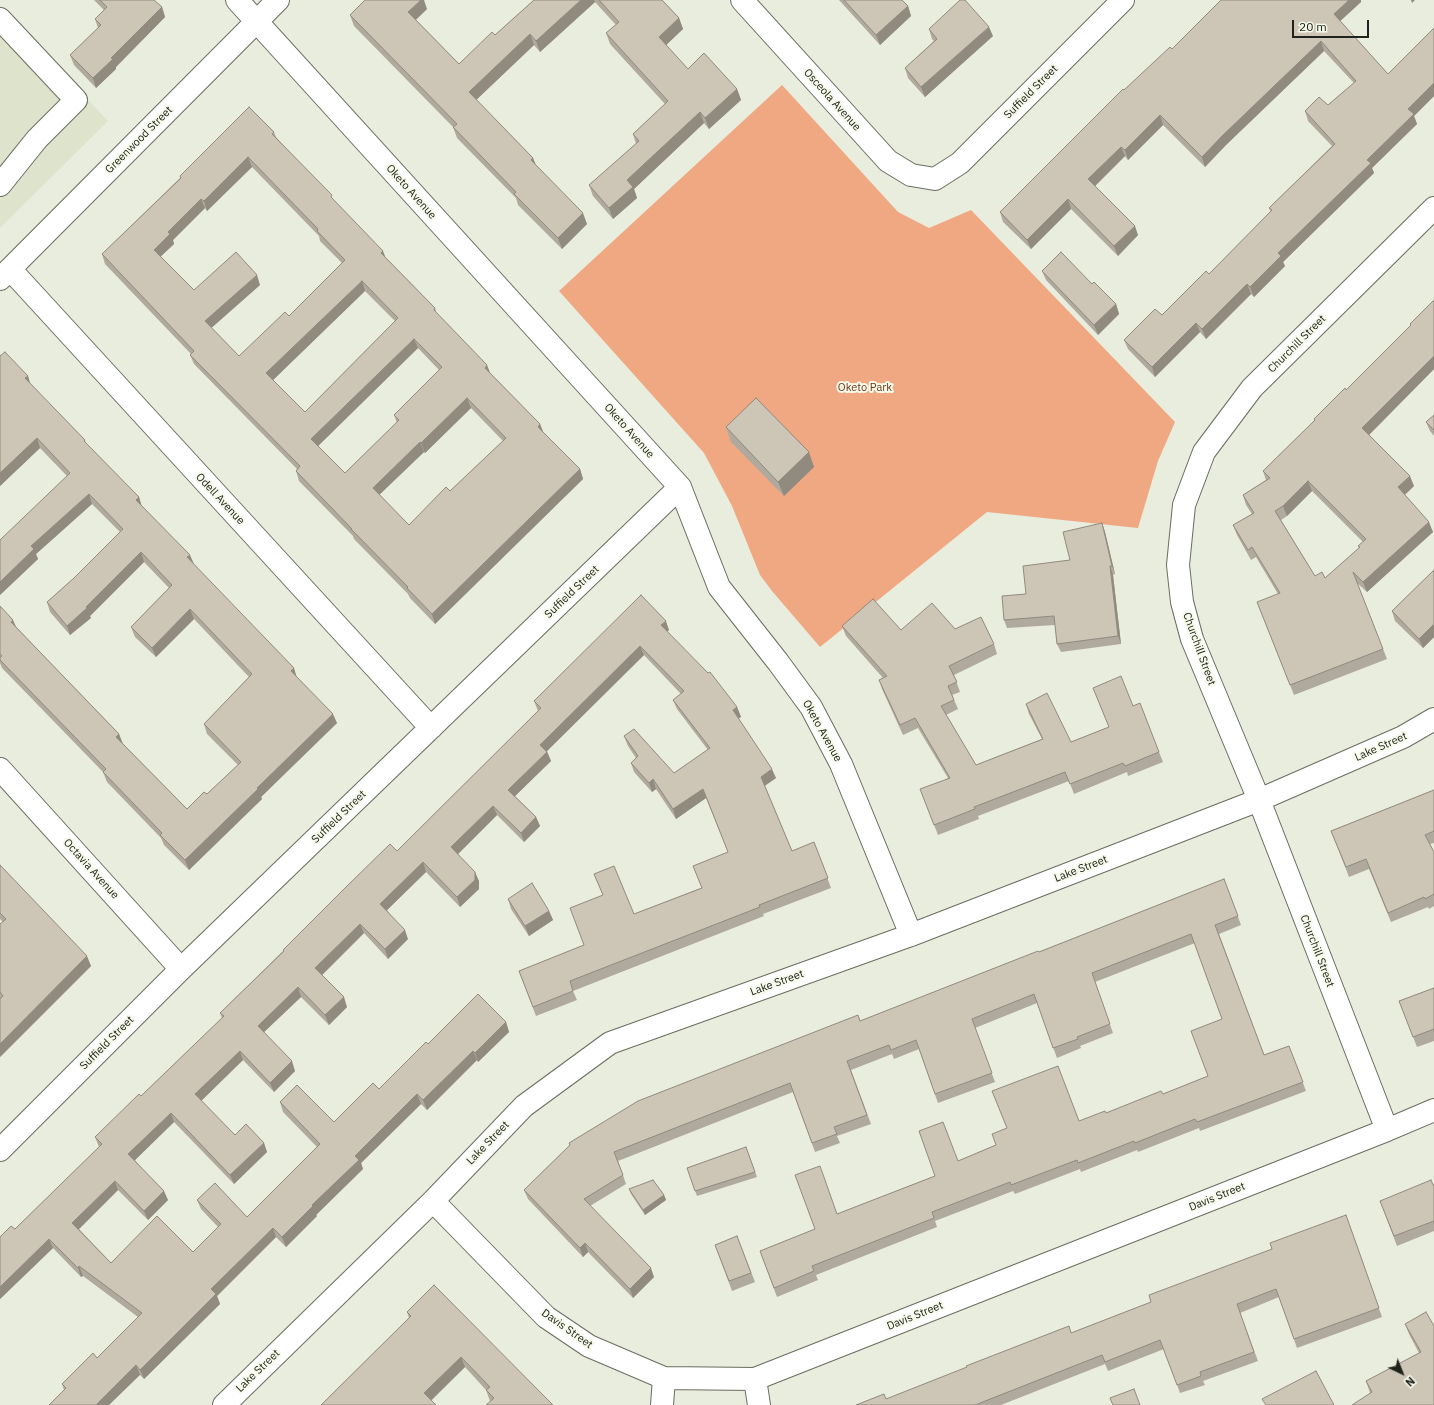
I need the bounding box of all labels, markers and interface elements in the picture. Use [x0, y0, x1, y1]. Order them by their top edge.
scale bar [1294, 12, 1371, 38]
text: 20 m [1299, 19, 1327, 34]
street label: Suffield Street [1001, 62, 1061, 122]
street label: Osceola Avenue [801, 66, 863, 134]
street label: Greenwood Street [103, 104, 175, 176]
street label: Oketo Avenue [383, 162, 439, 222]
street label: Churchill Street [1265, 312, 1329, 376]
park label: Oketo Park [838, 381, 892, 395]
street label: Oketo Avenue [601, 401, 657, 461]
street label: Odell Avenue [193, 471, 247, 527]
street label: Suffield Street [542, 563, 602, 621]
street label: Churchill Street [1180, 611, 1218, 687]
street label: Oketo Avenue [800, 698, 844, 764]
street label: Lake Street [1353, 730, 1409, 764]
street label: Suffield Street [309, 788, 369, 846]
street label: Octavia Avenue [61, 836, 121, 902]
street label: Lake Street [1053, 853, 1109, 885]
street label: Churchill Street [1297, 913, 1337, 989]
street label: Lake Street [749, 967, 805, 999]
street label: Suffield Street [77, 1013, 137, 1073]
street label: Lake Street [464, 1118, 512, 1168]
street label: Davis Street [1187, 1180, 1247, 1214]
street label: Davis Street [885, 1299, 945, 1333]
street label: Davis Street [539, 1307, 595, 1351]
street label: Lake Street [233, 1347, 283, 1395]
north arrow [1382, 1353, 1422, 1393]
text: N [1402, 1374, 1418, 1390]

